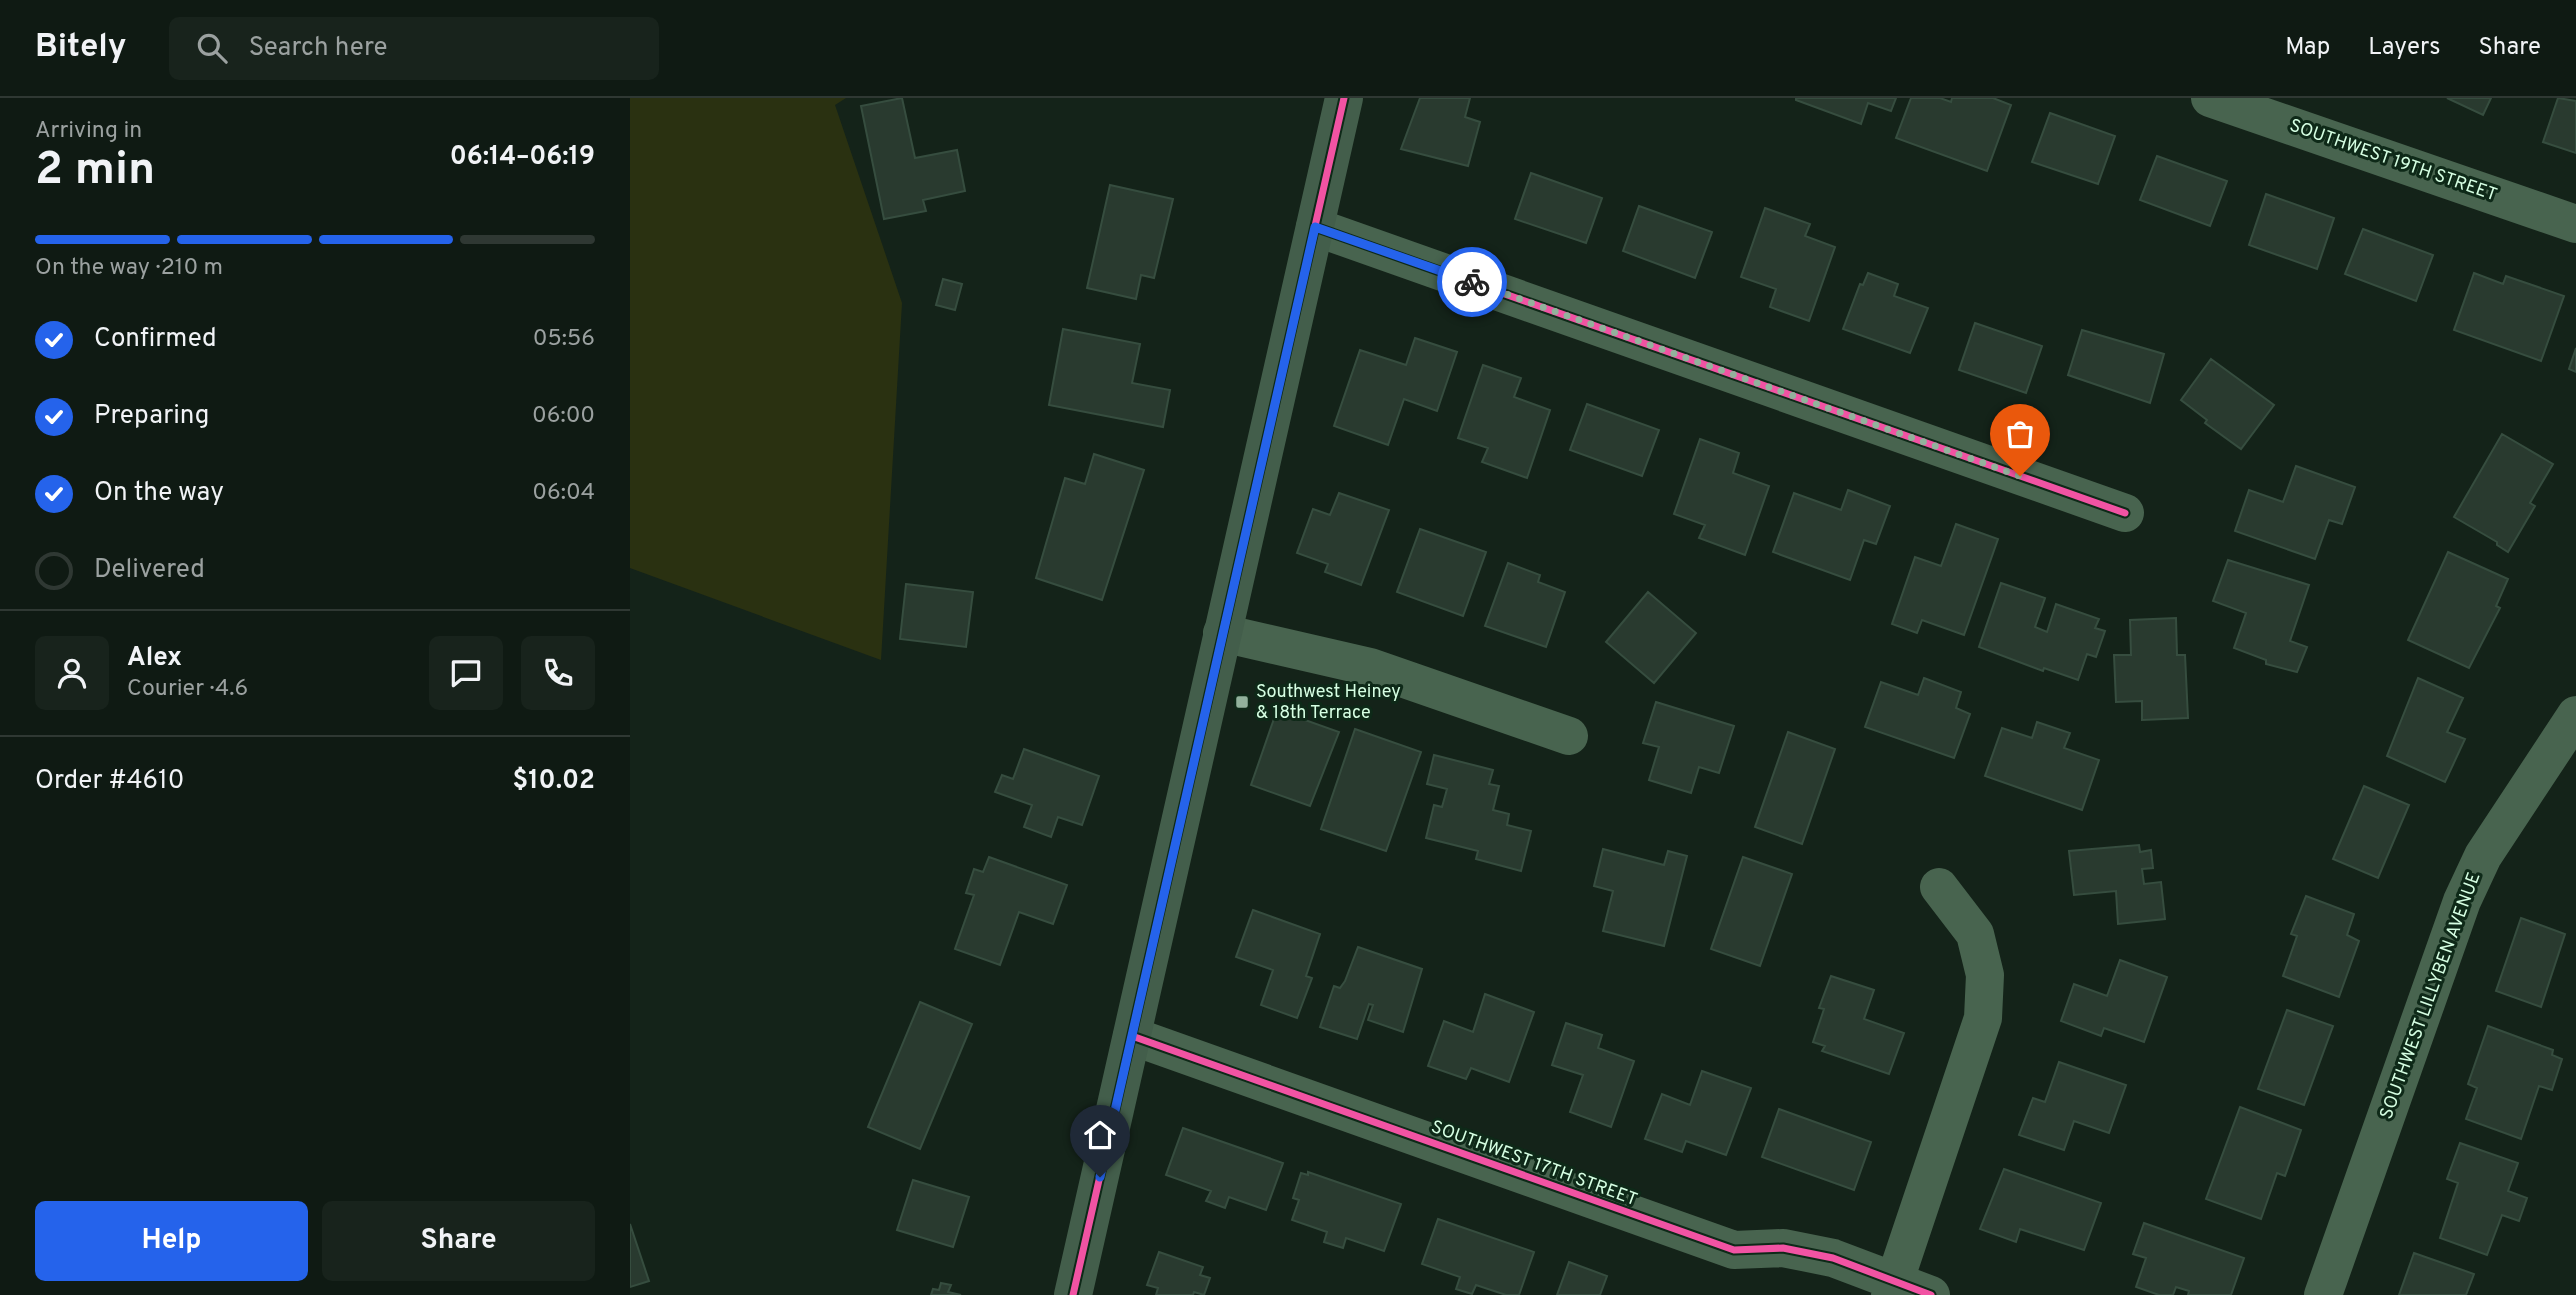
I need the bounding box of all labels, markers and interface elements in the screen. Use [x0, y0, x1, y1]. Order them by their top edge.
search box [169, 17, 659, 80]
text: Bitely [35, 27, 127, 69]
icon: search [193, 29, 231, 67]
text: Search here [249, 32, 388, 65]
text: Map [2285, 33, 2330, 63]
text: Layers [2368, 33, 2440, 63]
text: Share [2478, 33, 2541, 63]
street label: SOUTHWEST 19TH STREET [2286, 115, 2500, 207]
text: Arriving in [35, 117, 142, 146]
text: 06:14–06:19 [450, 141, 595, 174]
text: 2 min [35, 142, 155, 201]
courier [1437, 247, 1507, 317]
text: On the way · 210 m [35, 254, 223, 283]
icon: bike [1453, 263, 1491, 301]
icon: check [35, 321, 73, 359]
text: Confirmed [94, 323, 217, 356]
text: 05:56 [533, 325, 595, 354]
icon: check [35, 398, 73, 436]
text: Preparing [94, 400, 209, 433]
text: 06:00 [532, 402, 595, 431]
pin [1990, 404, 2050, 476]
icon: bag [2001, 415, 2039, 453]
icon: check [35, 475, 73, 513]
text: On the way [94, 477, 224, 510]
text: 06:04 [532, 479, 595, 508]
text: Delivered [94, 554, 205, 587]
button: person [35, 636, 109, 710]
button: chat [429, 636, 503, 710]
button: phone [521, 636, 595, 710]
text: Alex [127, 642, 182, 675]
text: Courier · 4.6 [127, 675, 248, 704]
place label: Southwest Heiney & 18th Terrace [1256, 681, 1401, 725]
marker: Southwest Heiney & 18th Terrace [1234, 694, 1250, 710]
text: Order #4610 [35, 765, 184, 798]
text: $10.02 [513, 765, 595, 798]
street label: SOUTHWEST LILLYBEN AVENUE [2376, 869, 2486, 1123]
pin [1070, 1105, 1130, 1177]
icon: home [1081, 1116, 1119, 1154]
street label: SOUTHWEST 17TH STREET [1428, 1116, 1640, 1212]
button: Help [35, 1201, 308, 1281]
button: Share [322, 1201, 595, 1281]

